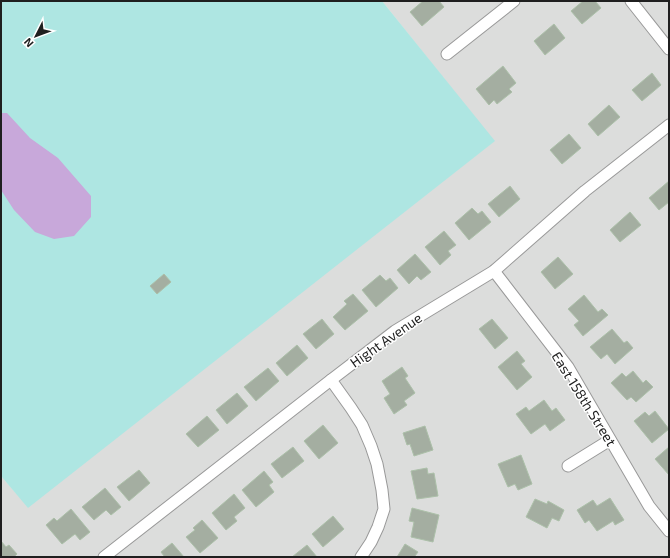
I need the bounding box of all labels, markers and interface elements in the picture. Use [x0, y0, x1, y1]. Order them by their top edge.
north arrow [16, 16, 56, 56]
text: N [21, 36, 36, 50]
street label: Hight Avenue [347, 309, 425, 371]
street label: East 158th Street [549, 348, 620, 449]

